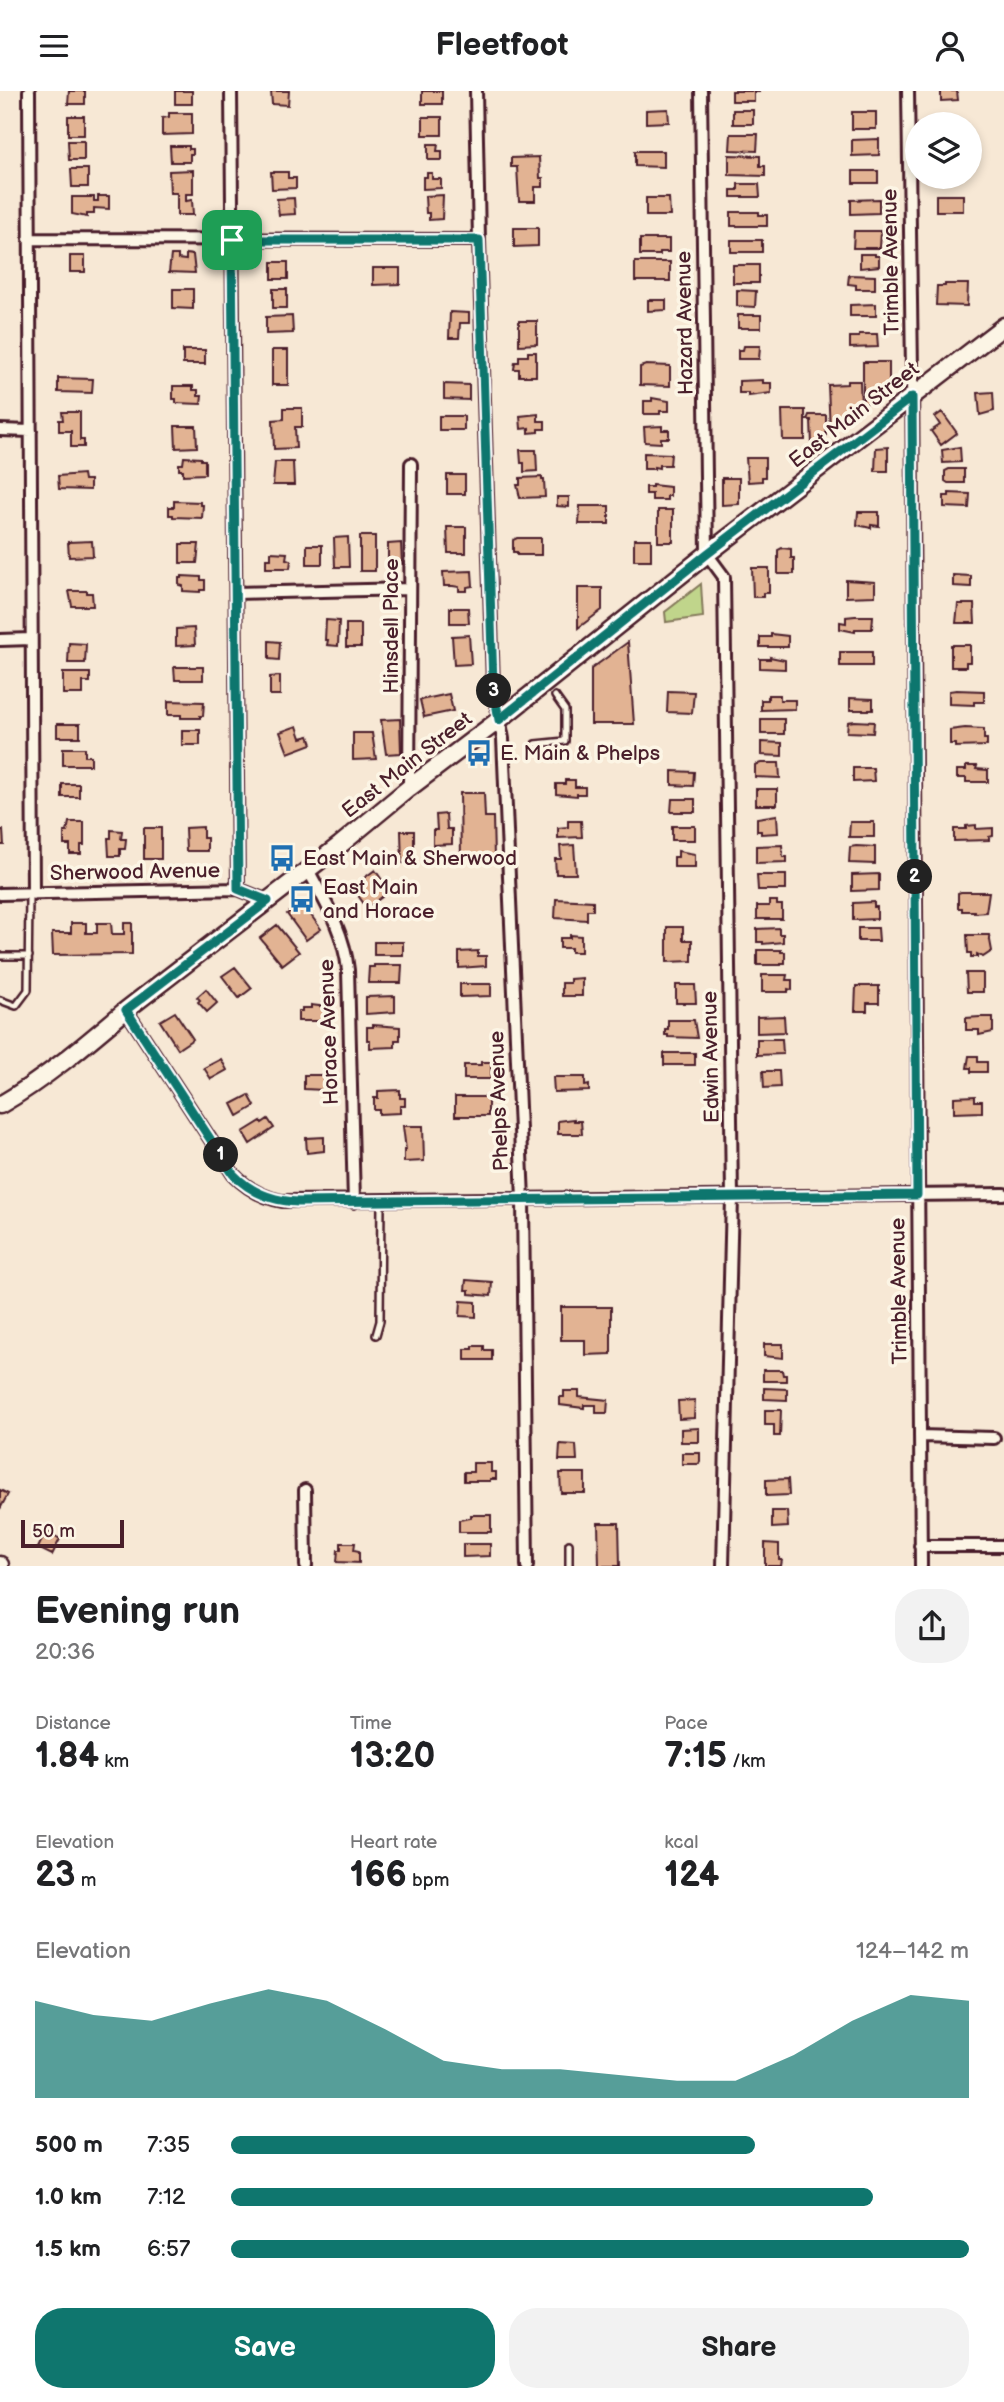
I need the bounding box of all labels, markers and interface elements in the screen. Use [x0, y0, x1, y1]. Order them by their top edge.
text: Fleetfoot [435, 26, 569, 65]
icon: menu [35, 27, 73, 65]
icon: person [931, 27, 969, 65]
map controls [905, 112, 982, 189]
button: layers [905, 112, 982, 189]
street label: Trimble Avenue [877, 188, 905, 336]
pin [202, 210, 262, 270]
icon: arrive [213, 221, 251, 259]
street label: Hazard Avenue [671, 251, 699, 395]
street label: East Main Street [784, 356, 924, 473]
street label: Hinsdell Place [379, 558, 404, 694]
pin: 3 [476, 673, 512, 709]
text: 3 [488, 679, 499, 702]
street label: East Main Street [337, 706, 477, 823]
bus stop icon: E. Main & Phelps [464, 738, 494, 768]
place label: E. Main & Phelps [500, 741, 660, 766]
bus stop icon: East Main & Sherwood [267, 843, 297, 873]
place label: East Main & Sherwood [303, 846, 517, 871]
street label: Sherwood Avenue [50, 858, 220, 886]
pin: 2 [898, 859, 932, 895]
text: 2 [909, 865, 920, 888]
place label: East Main and Horace [323, 875, 434, 924]
bus stop icon: East Main and Horace [287, 884, 317, 914]
street label: Horace Avenue [314, 959, 344, 1105]
street label: Edwin Avenue [697, 991, 725, 1123]
street label: Phelps Avenue [484, 1030, 514, 1172]
pin: 1 [204, 1137, 238, 1173]
text: 1 [217, 1143, 225, 1166]
street label: Trimble Avenue [885, 1217, 913, 1365]
scale bar [21, 1517, 124, 1548]
text: 50 m [32, 1520, 75, 1543]
text: Evening run [35, 1589, 240, 1634]
button: share [895, 1589, 969, 1663]
text: 20:36 [35, 1638, 95, 1666]
text: Distance [35, 1712, 111, 1735]
text: Time [350, 1712, 392, 1735]
text: Pace [664, 1712, 708, 1735]
text: 1.84 [35, 1735, 99, 1778]
text: 13:20 [350, 1735, 435, 1778]
text: 7:15 [664, 1735, 727, 1778]
text: km [99, 1750, 129, 1773]
text: /km [727, 1750, 766, 1773]
text: Elevation [35, 1831, 114, 1854]
text: Heart rate [350, 1831, 437, 1854]
text: kcal [664, 1831, 698, 1854]
text: 23 [35, 1854, 76, 1897]
text: 166 [350, 1854, 407, 1897]
text: 124 [664, 1854, 719, 1897]
text: m [76, 1869, 96, 1892]
text: bpm [407, 1869, 449, 1892]
text: Elevation [35, 1937, 131, 1965]
text: 124–142 m [856, 1937, 969, 1965]
text: 500 m [35, 2131, 103, 2159]
text: 7:35 [147, 2131, 190, 2159]
text: 1.0 km [35, 2183, 102, 2211]
text: 7:12 [147, 2183, 185, 2211]
text: 1.5 km [35, 2235, 101, 2263]
text: 6:57 [147, 2235, 190, 2263]
button: Save [35, 2308, 495, 2388]
button: Share [509, 2308, 969, 2388]

